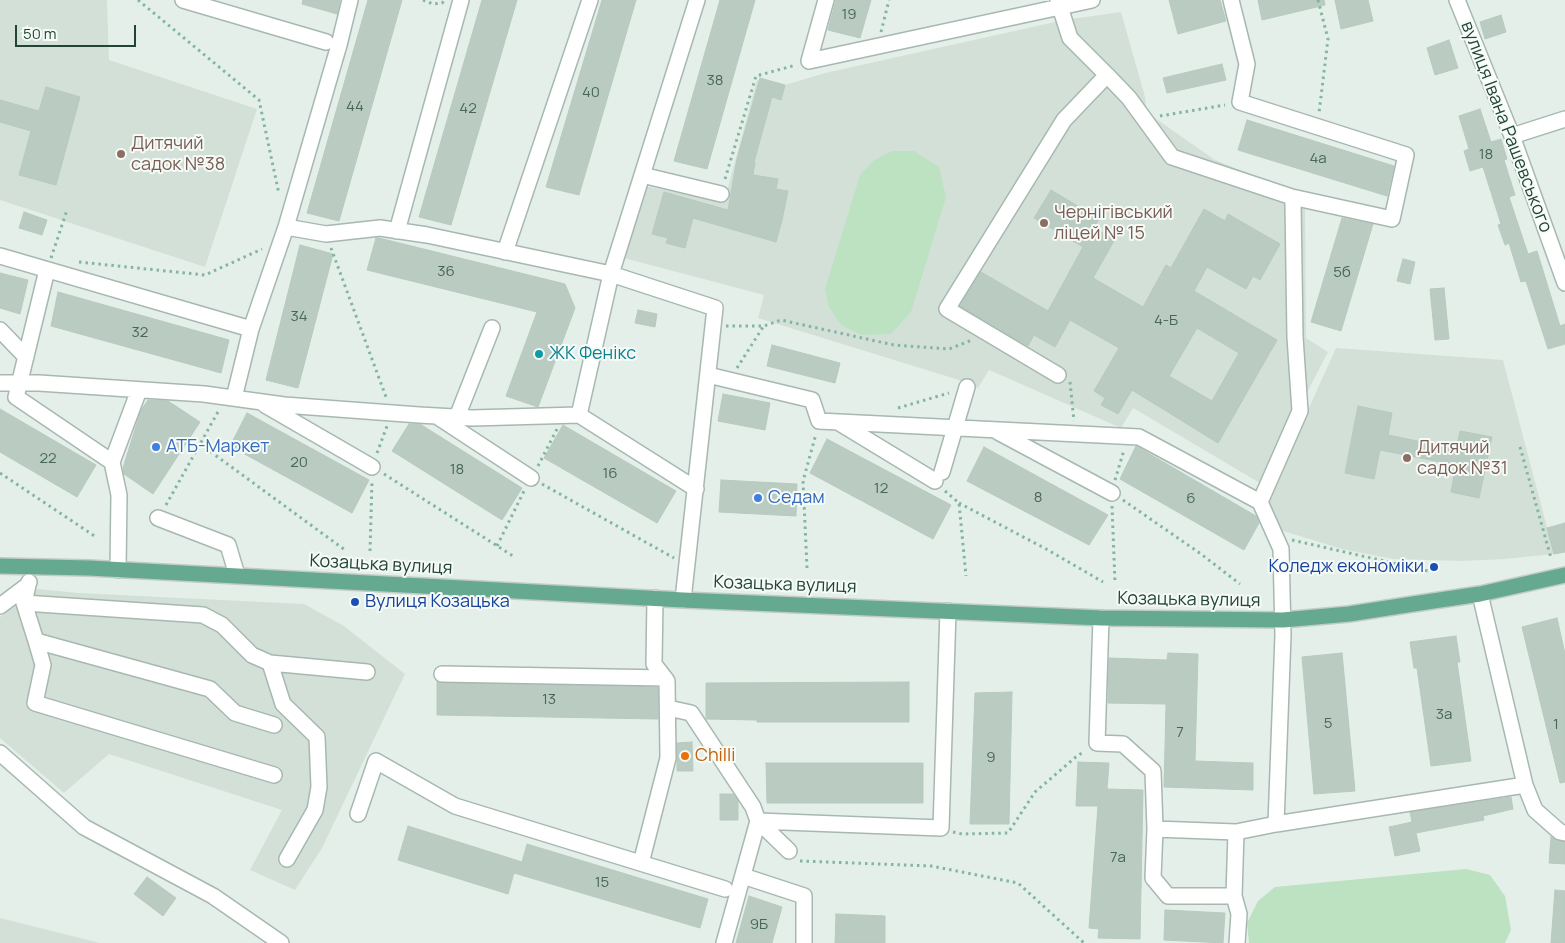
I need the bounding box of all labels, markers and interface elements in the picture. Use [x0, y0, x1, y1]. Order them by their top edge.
house number: 19 [841, 6, 857, 24]
scale bar [18, 15, 139, 47]
street label: вулиця Івана Рашевського [1456, 18, 1556, 236]
text: 50 m [23, 23, 57, 44]
house number: 38 [706, 72, 724, 90]
house number: 40 [582, 84, 600, 102]
house number: 44 [346, 98, 364, 116]
house number: 42 [459, 100, 477, 118]
place label: Дитячий садок №38 [131, 133, 225, 176]
house number: 18 [1479, 146, 1493, 164]
marker: Дитячий садок №38 [115, 148, 127, 160]
house number: 4а [1309, 150, 1327, 168]
place label: Чернігівський ліцей № 15 [1054, 202, 1173, 244]
marker: Чернігівський ліцей № 15 [1038, 217, 1050, 229]
house number: 36 [437, 263, 455, 281]
house number: 5б [1333, 264, 1351, 282]
house number: 34 [290, 308, 308, 326]
house number: 4-Б [1154, 312, 1178, 330]
house number: 32 [132, 324, 148, 342]
place label: ЖК Фенікс [549, 343, 636, 365]
marker: ЖК Фенікс [533, 348, 545, 360]
place label: АТБ-Маркет [166, 436, 269, 458]
place label: Дитячий садок №31 [1417, 437, 1508, 479]
marker: АТБ-Маркет [150, 441, 162, 453]
house number: 22 [39, 450, 57, 468]
marker: Дитячий садок №31 [1401, 452, 1413, 464]
house number: 20 [290, 454, 308, 472]
house number: 18 [450, 461, 464, 479]
house number: 16 [602, 465, 618, 483]
house number: 12 [874, 480, 888, 498]
place label: Седам [768, 487, 825, 509]
house number: 8 [1034, 489, 1042, 507]
house number: 6 [1186, 490, 1196, 508]
marker: Седам [752, 492, 764, 504]
street label: Козацька вулиця [309, 550, 453, 580]
place label: Коледж економіки [1269, 556, 1424, 578]
marker: Коледж економіки [1428, 561, 1440, 573]
street label: Козацька вулиця [713, 572, 857, 598]
street label: Козацька вулиця [1117, 588, 1261, 612]
place label: Вулиця Козацька [365, 591, 510, 613]
marker: Вулиця Козацька [349, 596, 361, 608]
house number: 13 [542, 691, 556, 709]
house number: 3а [1436, 706, 1452, 724]
house number: 5 [1324, 715, 1332, 733]
house number: 1 [1553, 716, 1559, 734]
house number: 7 [1176, 724, 1184, 742]
place label: Chilli [695, 745, 735, 767]
house number: 9 [986, 749, 996, 767]
marker: Chilli [679, 750, 691, 762]
house number: 7а [1110, 849, 1126, 867]
house number: 15 [595, 874, 609, 892]
house number: 9Б [750, 916, 768, 934]

